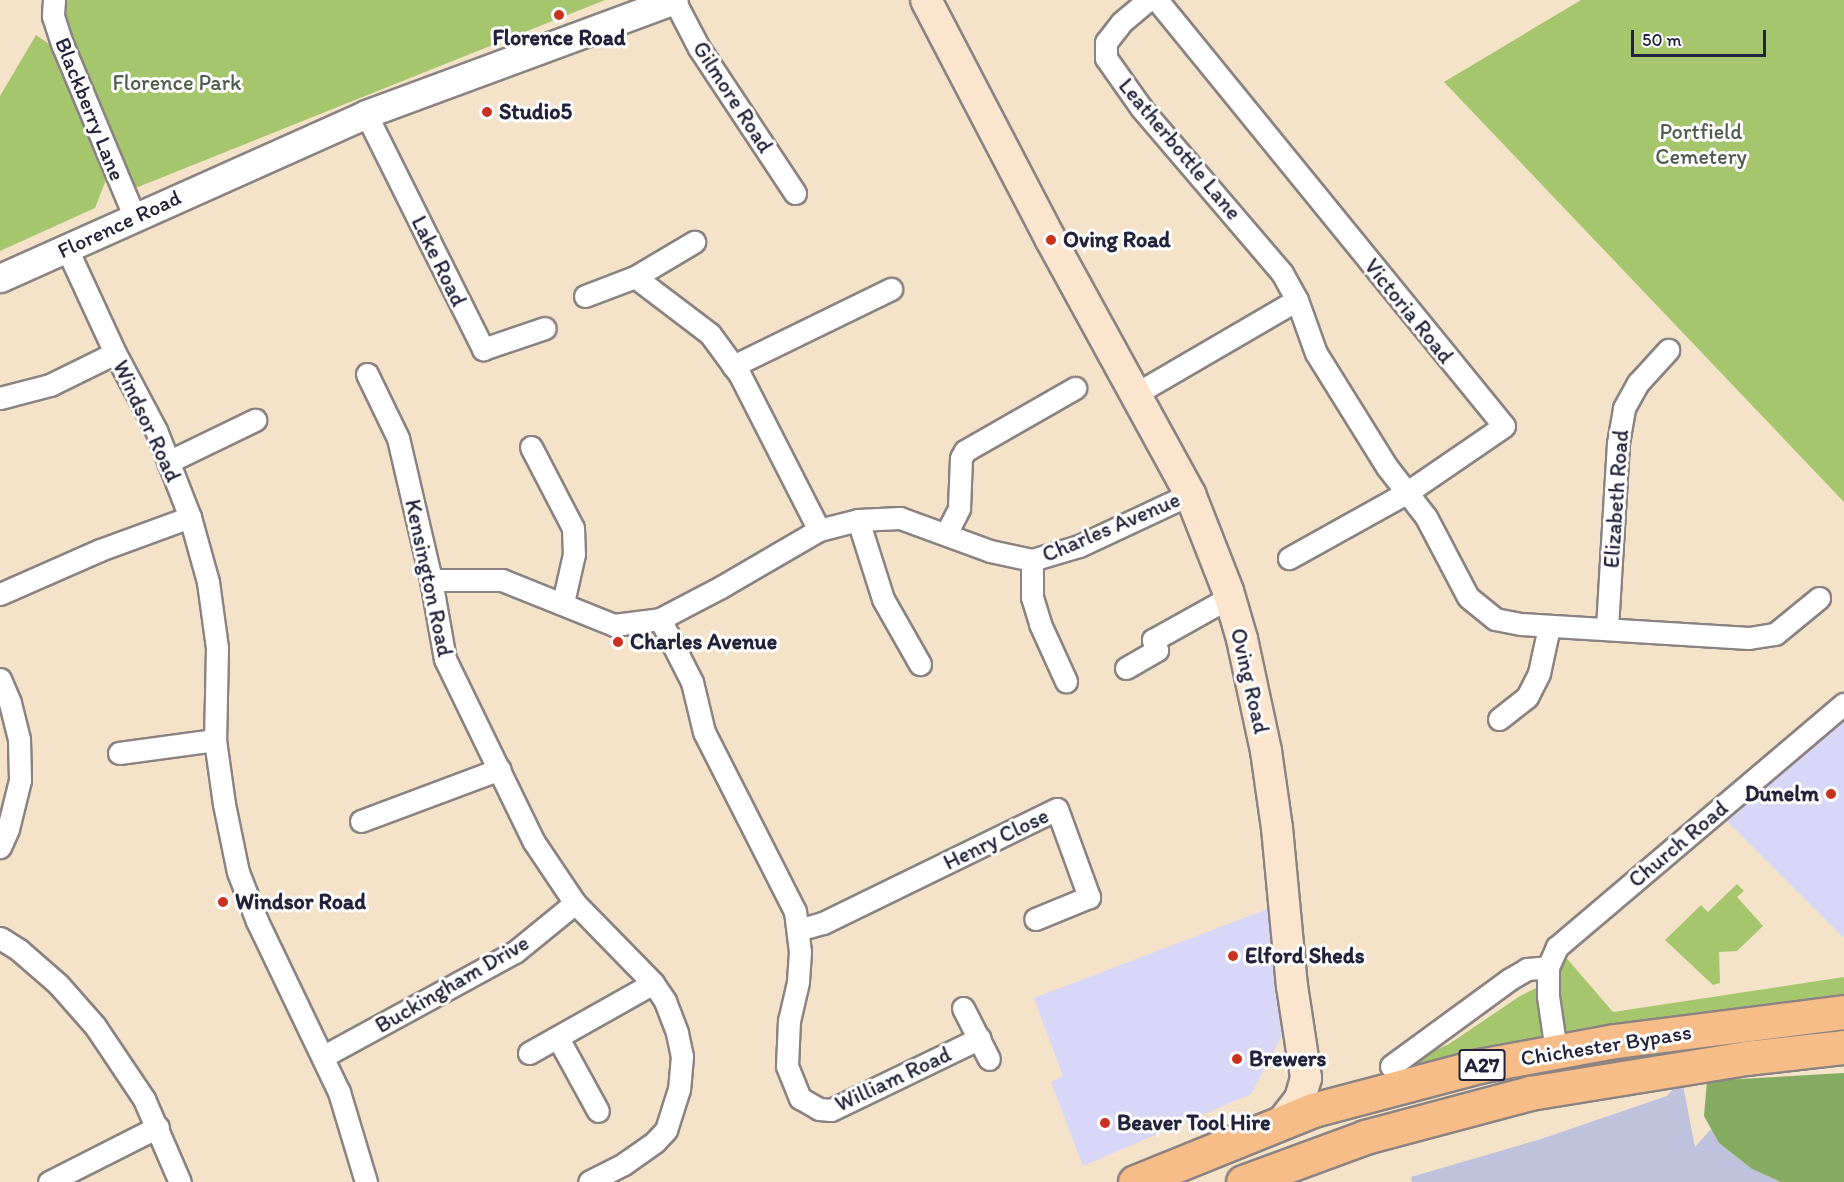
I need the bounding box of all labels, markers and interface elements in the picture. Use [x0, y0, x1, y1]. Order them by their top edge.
marker: Florence Road [552, 8, 566, 22]
scale bar [1634, 18, 1769, 56]
place label: Florence Road [492, 25, 626, 51]
text: 50 m [1642, 29, 1682, 51]
street label: Blackberry Lane [49, 33, 131, 185]
street label: Gilmore Road [687, 36, 779, 158]
park label: Florence Park [112, 70, 242, 96]
street label: Leatherbottle Lane [1113, 73, 1247, 225]
place label: Studio5 [499, 99, 572, 125]
marker: Studio5 [480, 105, 494, 119]
park label: Portfield Cemetery [1655, 118, 1747, 170]
street label: Florence Road [53, 184, 185, 264]
street label: Lake Road [406, 212, 472, 310]
place label: Oving Road [1063, 227, 1170, 253]
marker: Oving Road [1044, 233, 1058, 247]
street label: Victoria Road [1359, 254, 1459, 368]
street label: Windsor Road [107, 356, 187, 486]
street label: Elizabeth Road [1598, 429, 1634, 569]
street label: Charles Avenue [1039, 486, 1183, 568]
street label: Kensington Road [399, 497, 459, 659]
street label: Oving Road [1225, 626, 1275, 736]
place label: Charles Avenue [630, 629, 776, 655]
marker: Charles Avenue [611, 635, 625, 649]
place label: Dunelm [1745, 781, 1819, 807]
marker: Dunelm [1824, 787, 1838, 801]
street label: Church Road [1623, 795, 1733, 893]
street label: Henry Close [939, 802, 1053, 876]
place label: Windsor Road [235, 889, 366, 915]
marker: Windsor Road [216, 895, 230, 909]
street label: Buckingham Drive [370, 929, 534, 1039]
place label: Elford Sheds [1245, 943, 1365, 969]
marker: Elford Sheds [1226, 949, 1240, 963]
street label: Chichester Bypass [1519, 1018, 1693, 1072]
street label: William Road [831, 1041, 955, 1117]
place label: Brewers [1249, 1046, 1326, 1072]
road number: A27 [1458, 1047, 1506, 1083]
marker: Brewers [1230, 1052, 1244, 1066]
place label: Beaver Tool Hire [1117, 1110, 1270, 1136]
marker: Beaver Tool Hire [1098, 1116, 1112, 1130]

